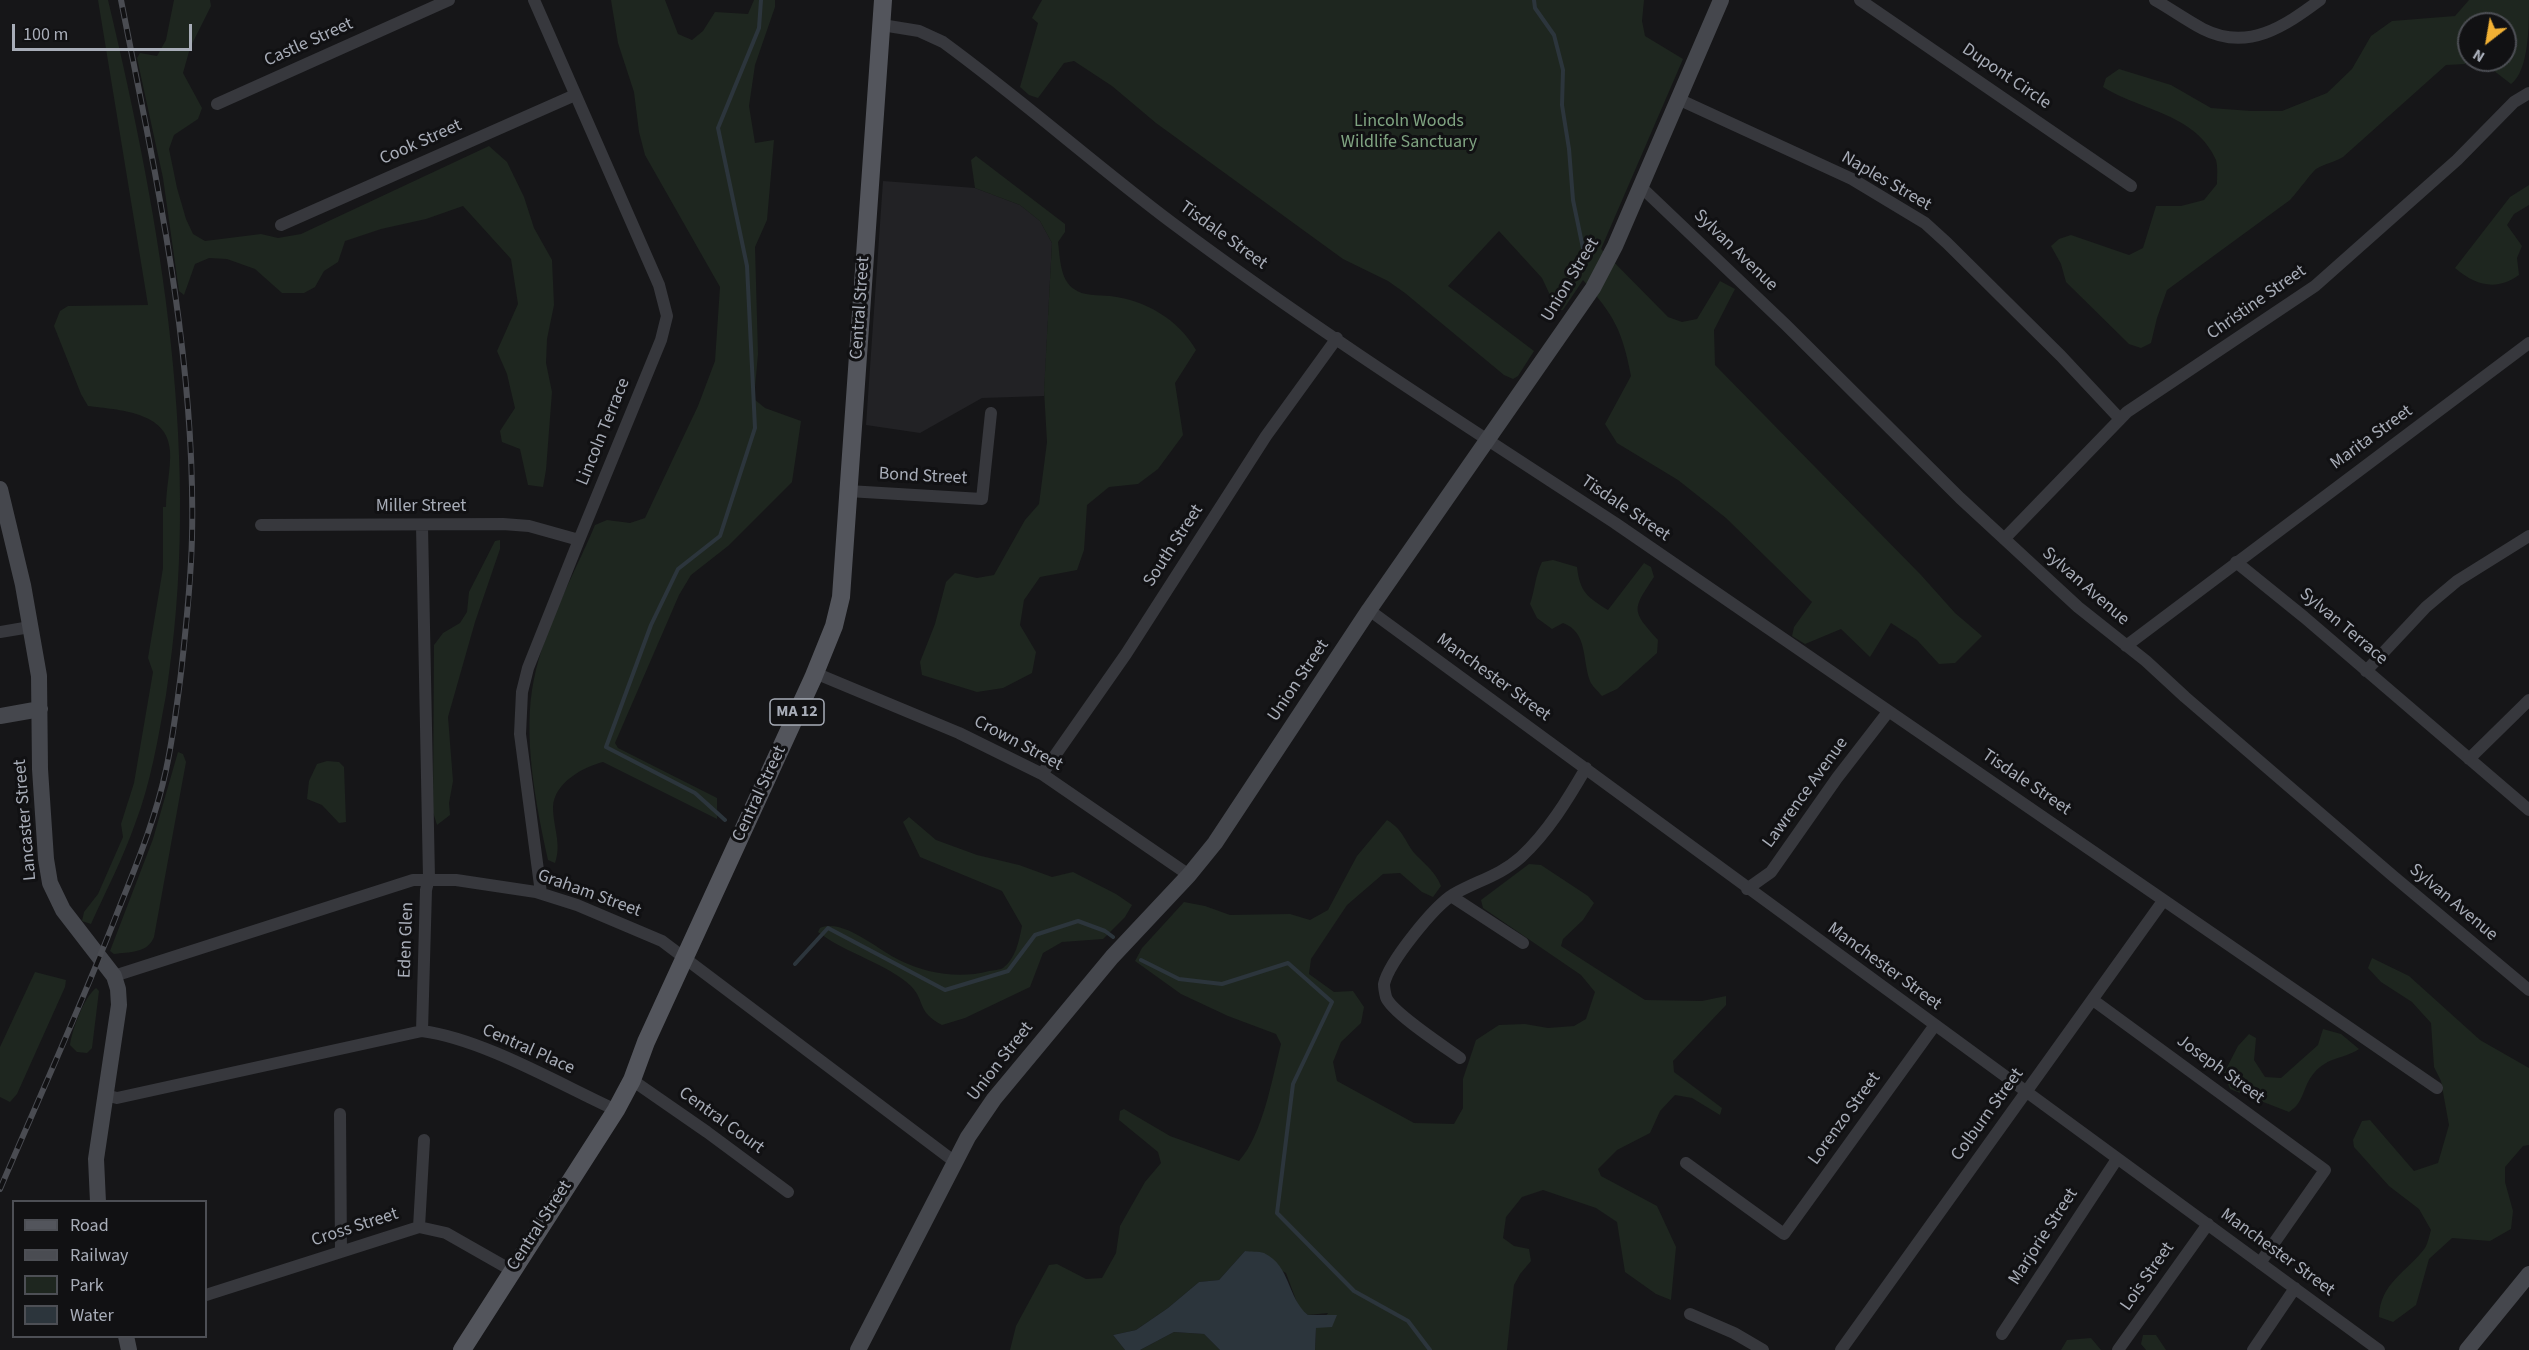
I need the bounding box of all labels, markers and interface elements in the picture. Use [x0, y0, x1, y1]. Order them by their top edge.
scale bar [15, 12, 195, 50]
north arrow [2457, 12, 2517, 72]
street label: Castle Street [261, 14, 357, 72]
text: 100 m [23, 22, 68, 47]
street label: Dupont Circle [1957, 39, 2055, 115]
text: N [2469, 44, 2489, 68]
park label: Lincoln Woods Wildlife Sanctuary [1341, 111, 1477, 154]
street label: Cook Street [377, 115, 465, 171]
street label: Naples Street [1837, 148, 1935, 216]
street label: Tisdale Street [1175, 197, 1271, 275]
street label: Sylvan Avenue [1688, 205, 1782, 297]
street label: Union Street [1537, 234, 1605, 326]
street label: Central Street [847, 256, 875, 360]
street label: Christine Street [2203, 261, 2311, 345]
street label: Lincoln Terrace [573, 375, 635, 489]
street label: Marita Street [2327, 401, 2417, 475]
street label: Bond Street [878, 464, 968, 490]
street label: Tisdale Street [1576, 471, 1674, 547]
street label: Miller Street [376, 496, 466, 518]
street label: South Street [1139, 501, 1209, 591]
street label: Sylvan Avenue [2037, 543, 2133, 631]
street label: Sylvan Terrace [2295, 584, 2391, 670]
street label: Manchester Street [1432, 629, 1554, 727]
street label: Union Street [1264, 636, 1334, 726]
road number: MA 12 [770, 699, 824, 725]
street label: Crown Street [970, 712, 1066, 776]
street label: Lawrence Avenue [1759, 733, 1853, 853]
street label: Central Street [728, 743, 792, 845]
street label: Tisdale Street [1977, 745, 2075, 821]
street label: Lancaster Street [10, 758, 42, 882]
street label: Sylvan Avenue [2404, 860, 2502, 946]
street label: Graham Street [534, 865, 644, 923]
street label: Eden Glen [395, 902, 419, 978]
street label: Manchester Street [1823, 918, 1945, 1016]
street label: Union Street [963, 1018, 1039, 1106]
street label: Central Place [478, 1020, 578, 1080]
street label: Joseph Street [2172, 1031, 2268, 1109]
street label: Colburn Street [1947, 1064, 2029, 1166]
street label: Lorenzo Street [1804, 1069, 1886, 1169]
street label: Central Court [674, 1083, 768, 1159]
street label: Central Street [503, 1177, 577, 1275]
street label: Marjorie Street [2005, 1185, 2083, 1289]
legend [12, 1200, 207, 1338]
street label: Cross Street [309, 1204, 401, 1252]
street label: Manchester Street [2216, 1204, 2338, 1302]
text: Road [70, 1213, 109, 1238]
street label: Lois Street [2117, 1238, 2179, 1316]
text: Railway [70, 1243, 129, 1268]
text: Park [70, 1273, 104, 1298]
text: Water [70, 1303, 114, 1328]

